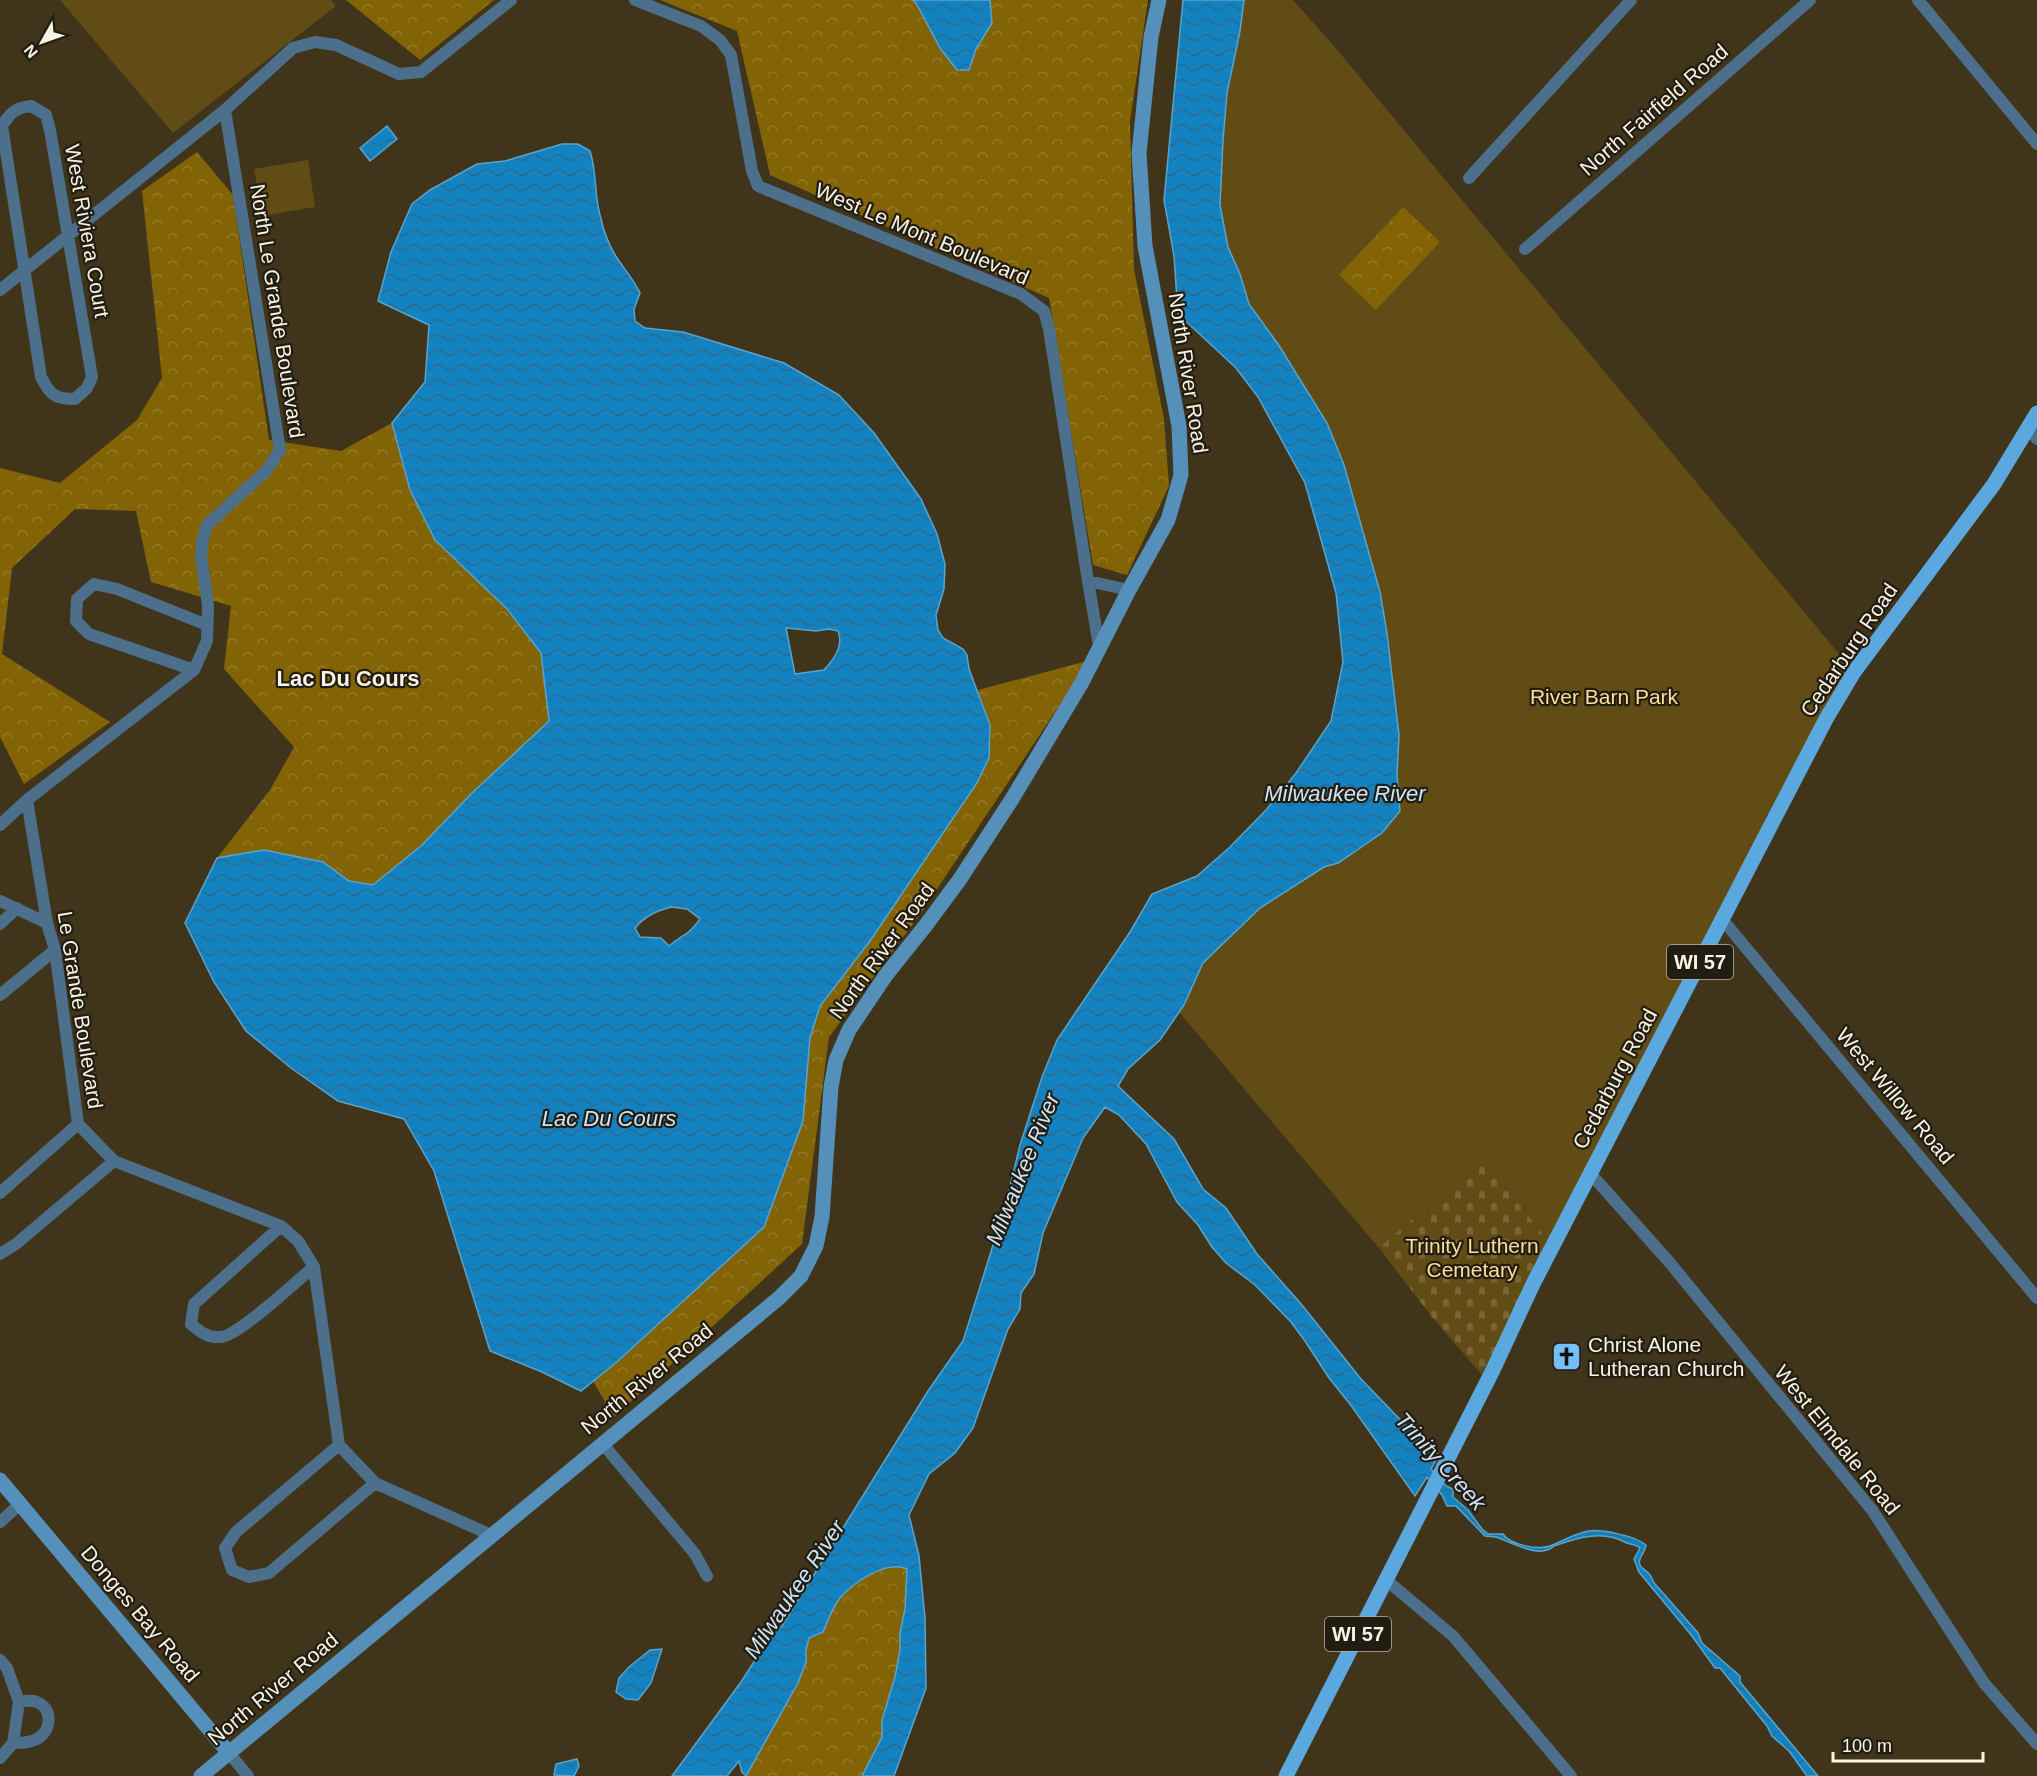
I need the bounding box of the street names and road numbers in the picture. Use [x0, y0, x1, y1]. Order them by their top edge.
street label: North Fairfield Road [1575, 39, 1732, 180]
street label: West Riviera Court [61, 142, 114, 320]
street label: West Le Mont Boulevard [812, 178, 1032, 289]
street label: North Le Grande Boulevard [246, 182, 309, 440]
street label: North River Road [1164, 291, 1213, 455]
street label: Cedarburg Road [1796, 579, 1902, 721]
street label: North River Road [825, 878, 939, 1023]
street label: Le Grande Boulevard [54, 910, 107, 1110]
road number: WI 57 [1667, 945, 1733, 979]
street label: Cedarburg Road [1568, 1005, 1661, 1153]
street label: West Willow Road [1832, 1023, 1959, 1168]
street label: North River Road [576, 1319, 717, 1439]
street label: West Elmdale Road [1770, 1360, 1905, 1519]
street label: Donges Bay Road [77, 1541, 204, 1686]
road number: WI 57 [1325, 1617, 1391, 1651]
street label: North River Road [203, 1628, 342, 1750]

